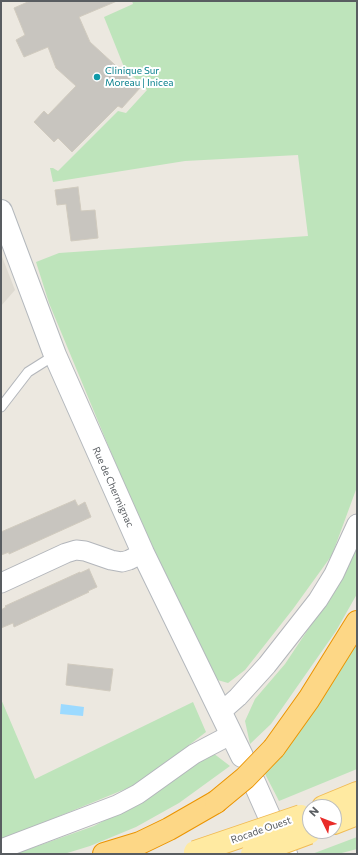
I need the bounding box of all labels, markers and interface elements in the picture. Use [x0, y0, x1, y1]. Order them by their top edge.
place label: Clinique Sur Moreau | Inicea [105, 65, 173, 88]
marker: Clinique Sur Moreau | Inicea [92, 72, 102, 82]
street label: Rue de Chermignac [90, 445, 136, 529]
north arrow [302, 799, 342, 839]
text: N [306, 804, 321, 819]
street label: Rocade Ouest [229, 814, 293, 846]

